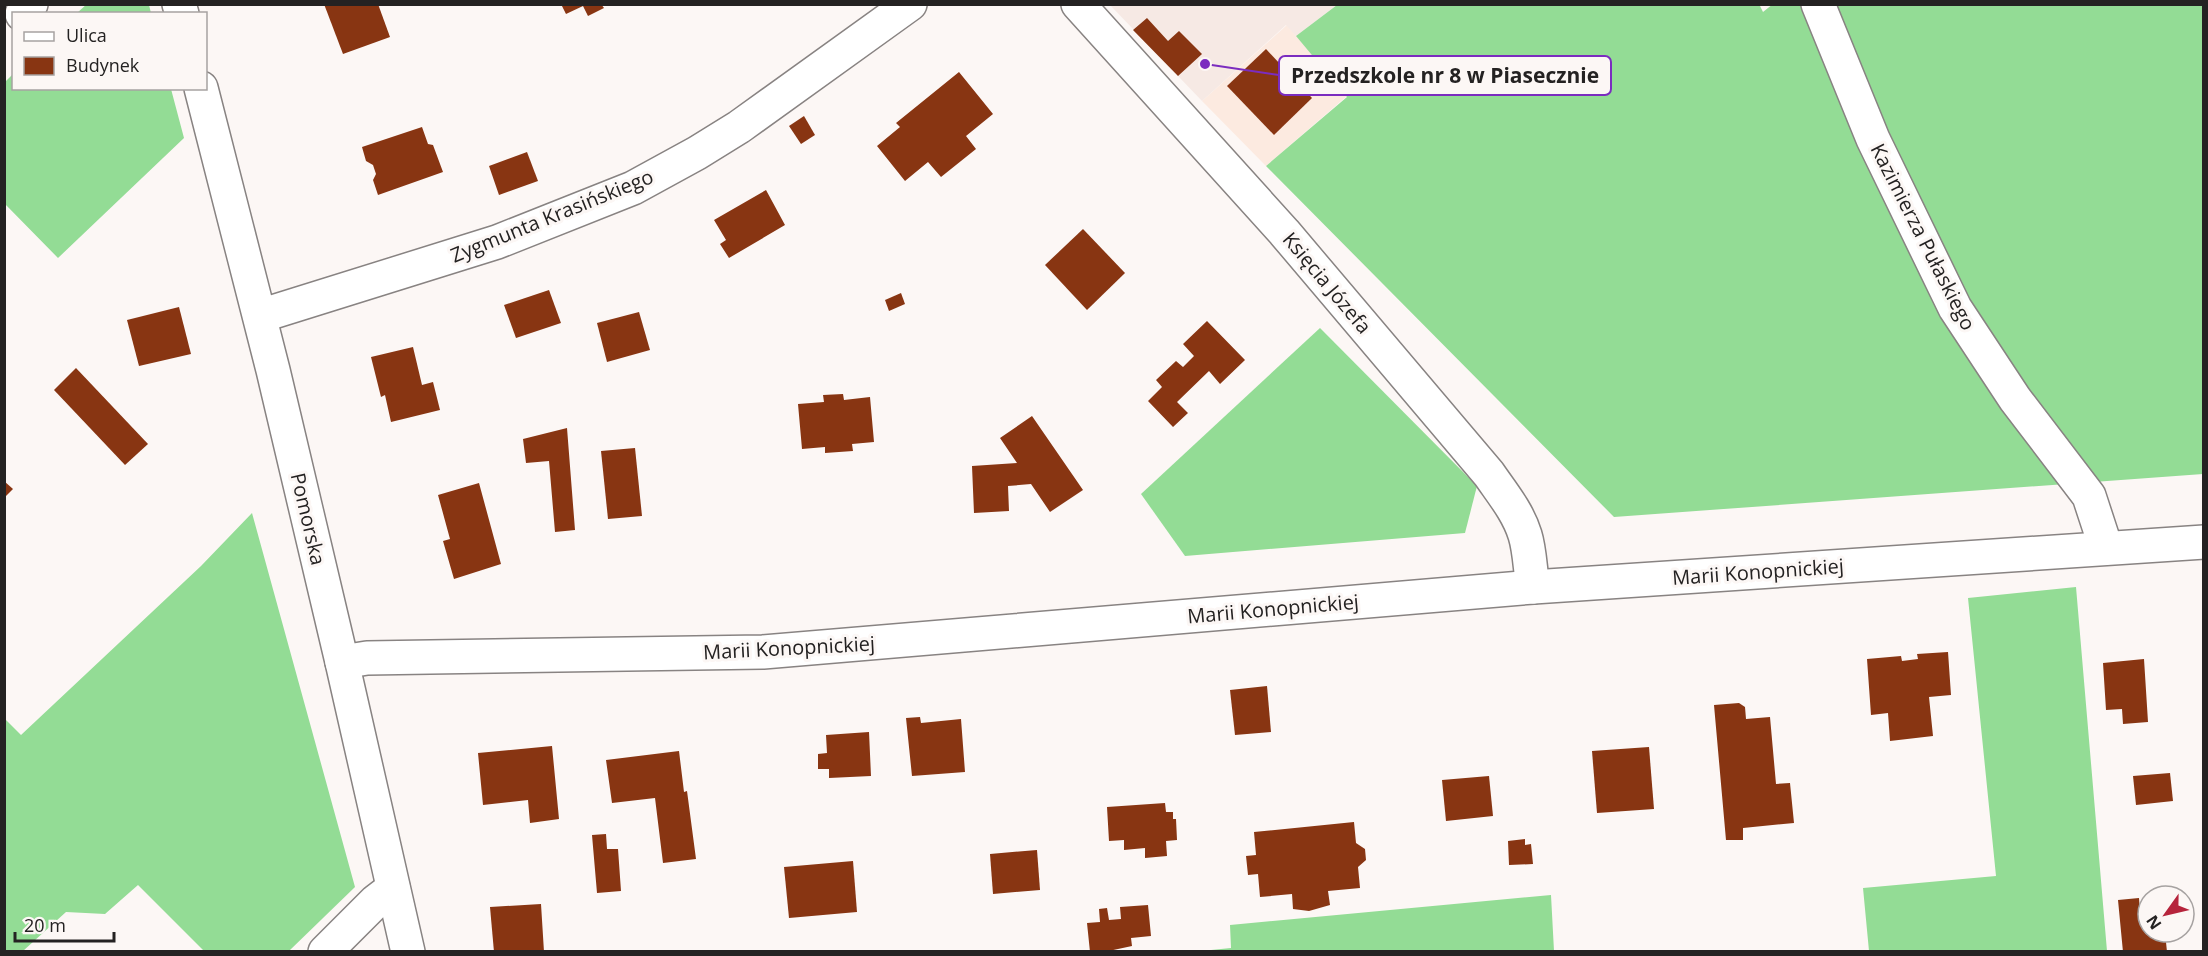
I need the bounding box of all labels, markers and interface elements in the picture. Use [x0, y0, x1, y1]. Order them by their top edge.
legend [12, 12, 207, 90]
text: Ulica [66, 23, 107, 47]
text: Budynek [66, 53, 140, 77]
callout: Przedszkole nr 8 w Piasecznie [1279, 56, 1611, 95]
text: Przedszkole nr 8 w Piasecznie [1291, 61, 1599, 89]
street label: Kazimierza Pułaskiego [1865, 139, 1982, 335]
street label: Zygmunta Krasińskiego [446, 162, 657, 269]
street label: Księcia Józefa [1277, 226, 1378, 339]
street label: Pomorska [285, 470, 332, 568]
street label: Marii Konopnickiej [1671, 552, 1845, 591]
street label: Marii Konopnickiej [1186, 588, 1360, 629]
street label: Marii Konopnickiej [702, 630, 876, 665]
north arrow [2136, 884, 2196, 944]
scale bar [15, 905, 114, 943]
text: N [2141, 911, 2166, 934]
text: 20 m [24, 913, 66, 937]

